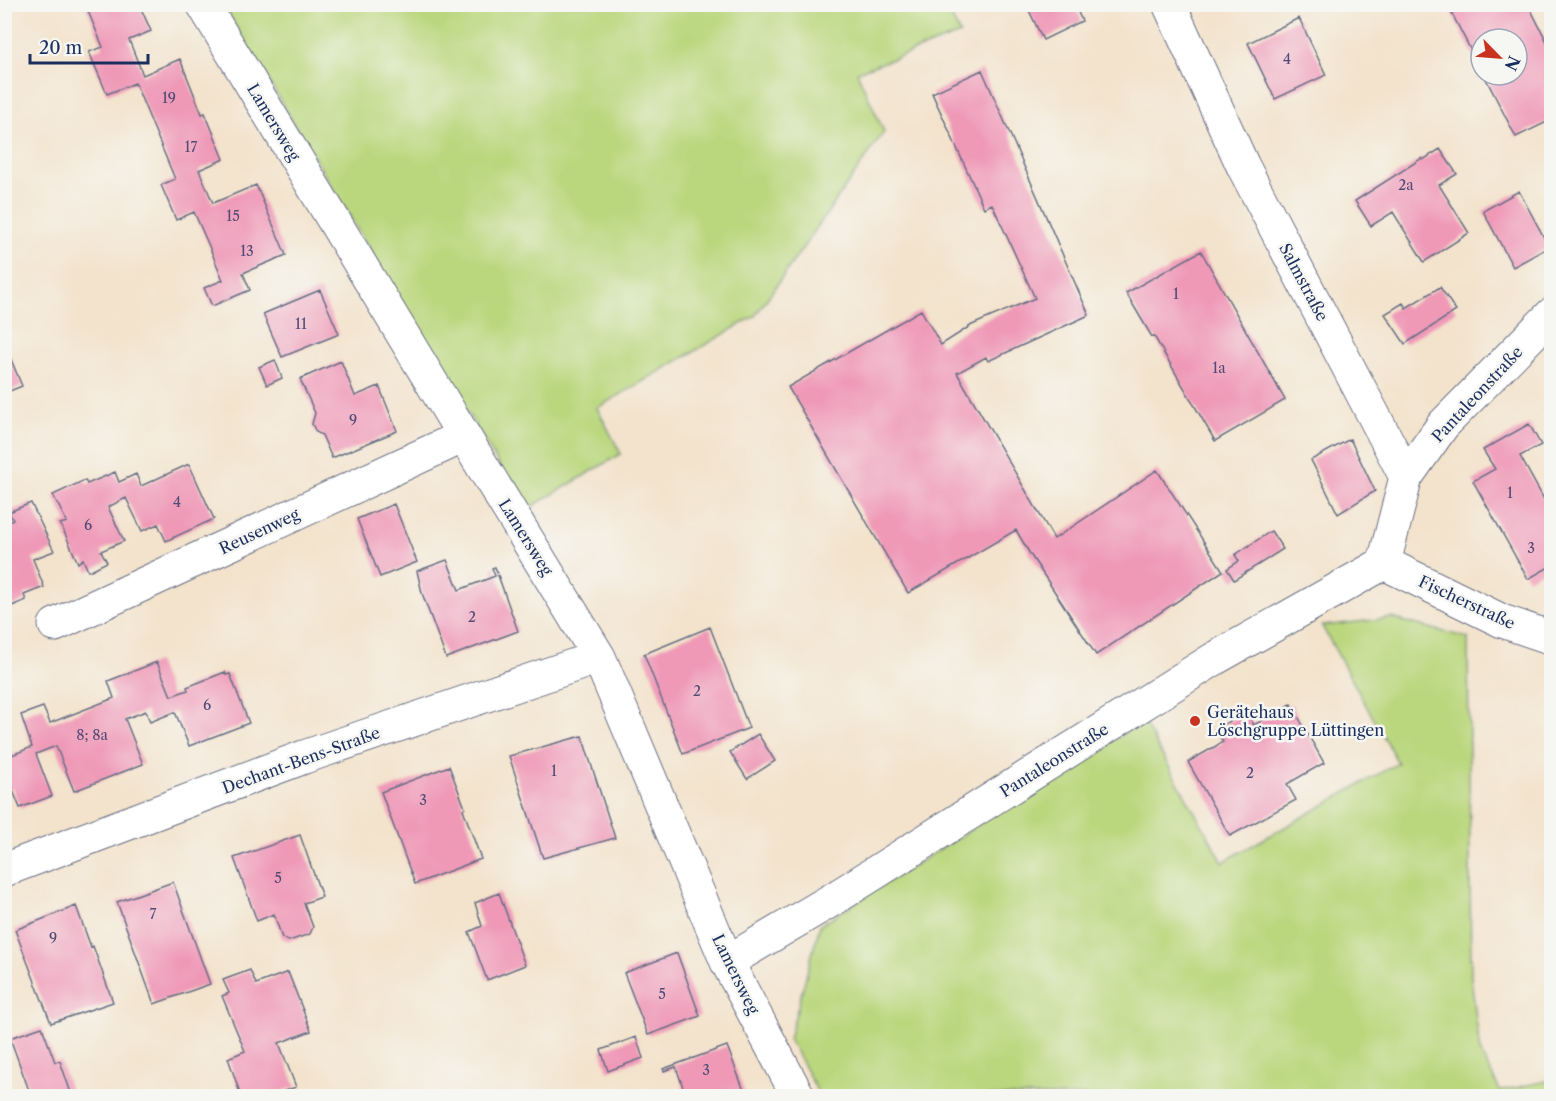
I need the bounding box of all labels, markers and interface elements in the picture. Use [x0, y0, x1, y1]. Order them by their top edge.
scale bar [30, 27, 148, 65]
north arrow [1469, 27, 1529, 87]
text: 20 m [39, 37, 83, 59]
house number: 4 [1283, 50, 1291, 68]
text: N [1501, 53, 1525, 74]
street label: Lamersweg [243, 80, 305, 165]
house number: 19 [162, 89, 176, 107]
house number: 17 [185, 138, 197, 156]
house number: 2a [1398, 176, 1414, 194]
house number: 15 [226, 207, 240, 225]
street label: Salmstraße [1275, 240, 1333, 324]
house number: 13 [240, 242, 254, 260]
house number: 1 [1173, 285, 1179, 303]
house number: 11 [295, 315, 307, 333]
street label: Pantaleonstraße [1427, 342, 1527, 446]
house number: 1a [1212, 359, 1226, 377]
house number: 9 [349, 411, 357, 429]
house number: 1 [1507, 484, 1513, 502]
house number: 4 [173, 493, 181, 511]
street label: Lamersweg [495, 495, 558, 579]
street label: Reusenweg [216, 503, 303, 558]
house number: 6 [84, 516, 92, 534]
house number: 3 [1527, 539, 1535, 557]
street label: Fischerstraße [1416, 571, 1518, 633]
house number: 2 [468, 608, 476, 626]
house number: 2 [693, 682, 701, 700]
house number: 6 [203, 696, 211, 714]
place label: Gerätehaus Löschgruppe Lüttingen [1207, 702, 1384, 740]
marker: Gerätehaus Löschgruppe Lüttingen [1188, 714, 1202, 728]
street label: Pantaleonstraße [996, 719, 1112, 801]
street label: Dechant-Bens-Straße [219, 722, 383, 798]
house number: 8; 8a [76, 726, 108, 744]
house number: 1 [551, 762, 557, 780]
house number: 2 [1246, 764, 1254, 782]
house number: 3 [419, 791, 427, 809]
house number: 5 [274, 869, 282, 887]
house number: 7 [150, 905, 157, 923]
house number: 9 [49, 929, 57, 947]
street label: Lamersweg [708, 931, 764, 1018]
house number: 5 [658, 985, 666, 1003]
house number: 3 [702, 1061, 710, 1079]

